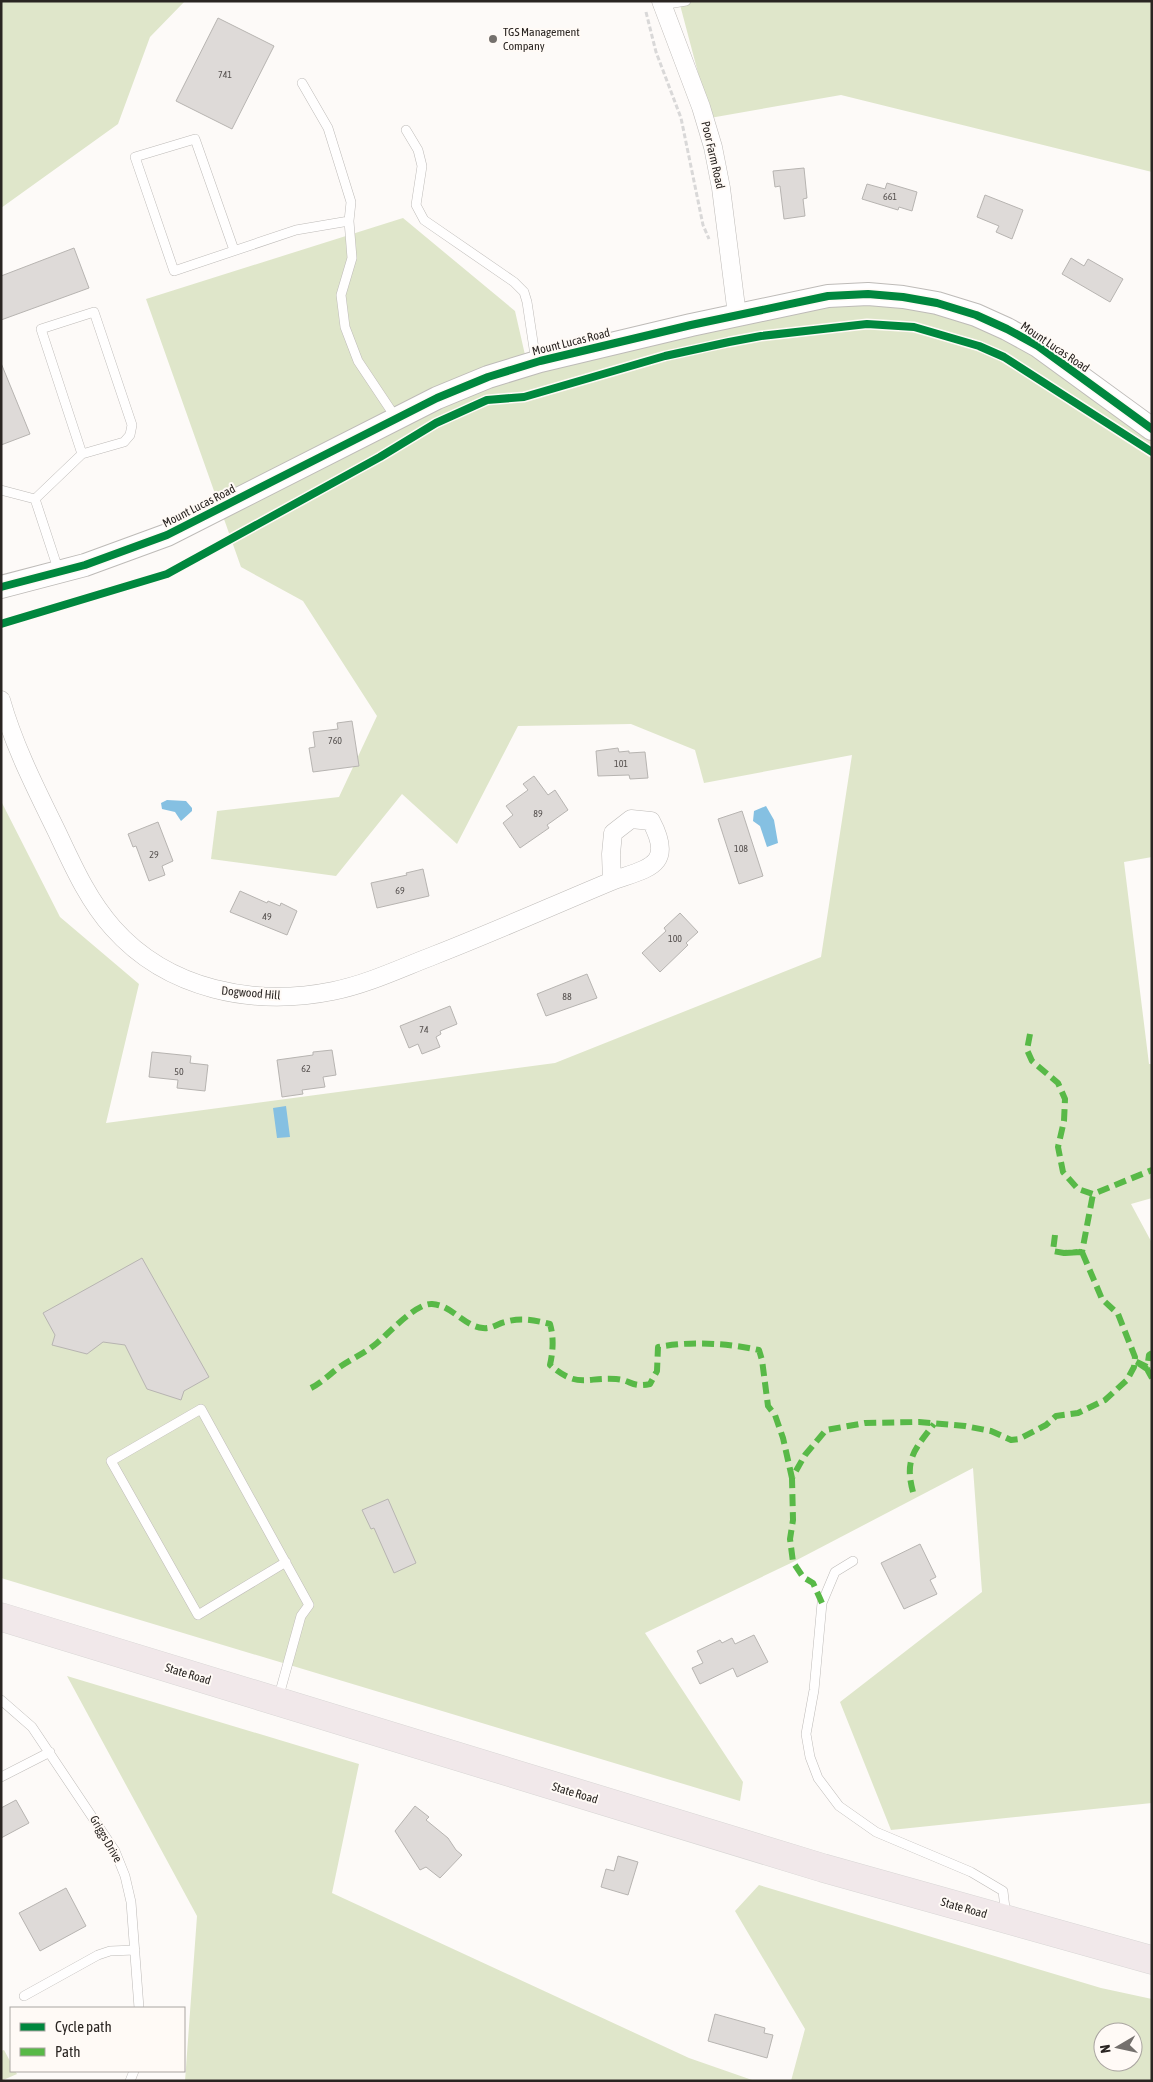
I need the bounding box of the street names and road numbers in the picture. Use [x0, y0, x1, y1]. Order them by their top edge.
street label: Poor Farm Road [698, 120, 728, 190]
street label: Mount Lucas Road [1018, 319, 1092, 375]
street label: Mount Lucas Road [531, 326, 611, 358]
street label: Mount Lucas Road [160, 482, 238, 530]
street label: Dogwood Hill [221, 983, 282, 1003]
street label: State Road [163, 1660, 213, 1688]
street label: State Road [550, 1779, 600, 1807]
street label: Griggs Drive [87, 1813, 125, 1865]
street label: State Road [939, 1895, 989, 1921]

